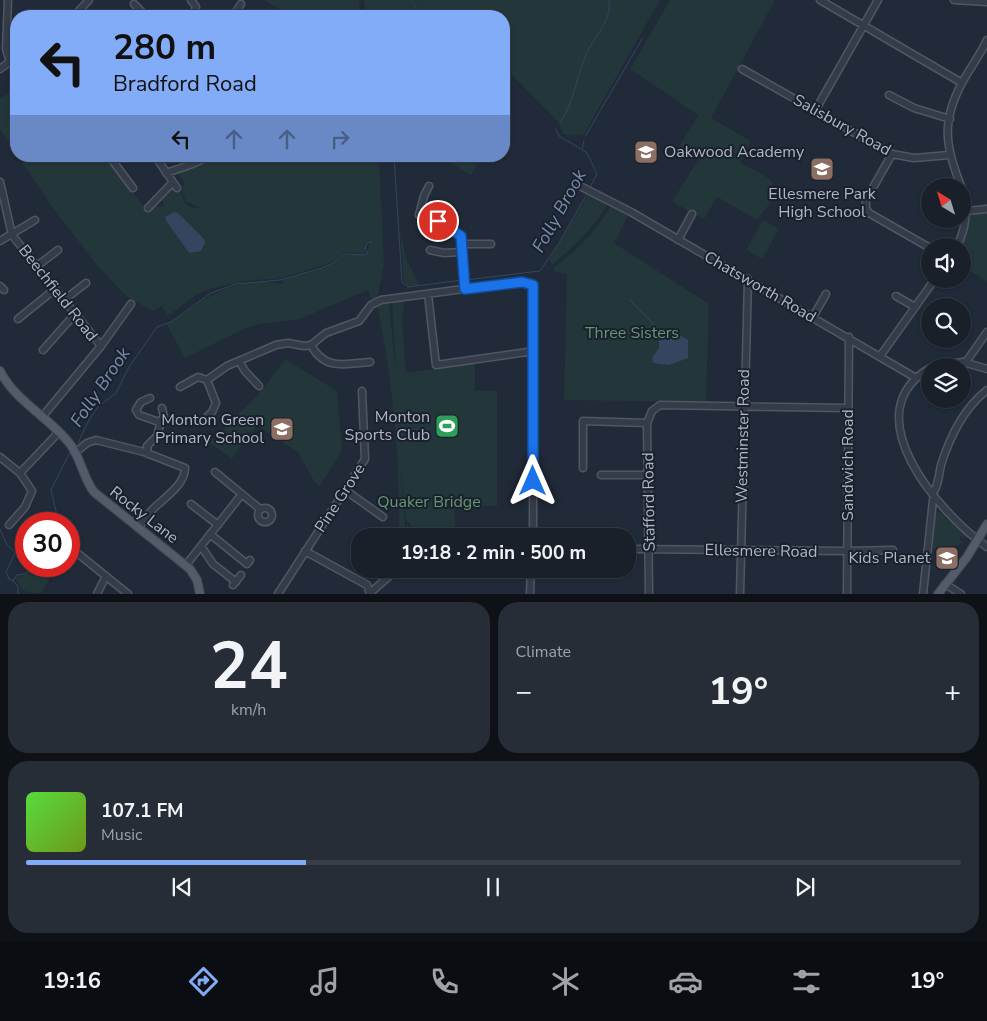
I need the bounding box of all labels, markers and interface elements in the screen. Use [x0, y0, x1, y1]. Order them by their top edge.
text: 280 m [113, 24, 216, 71]
icon: left [30, 30, 95, 95]
text: Bradford Road [113, 69, 257, 99]
street label: Salisbury Road [789, 89, 895, 161]
icon: left [167, 125, 195, 153]
icon: ahead [220, 125, 248, 153]
icon: ahead [273, 125, 301, 153]
icon: right [326, 125, 354, 153]
school or university icon: Oakwood Academy [633, 139, 659, 165]
place label: Oakwood Academy [664, 141, 805, 163]
school or university icon: Ellesmere Park High School [809, 156, 835, 182]
water label: Folly Brook [526, 164, 592, 257]
north arrow [921, 178, 971, 228]
map controls [921, 178, 971, 408]
place label: Ellesmere Park High School [768, 183, 877, 223]
pin [417, 200, 459, 242]
icon: arrive [424, 207, 452, 235]
button: sound [921, 238, 971, 288]
street label: Beechfield Road [13, 240, 103, 346]
street label: Chatsworth Road [700, 246, 820, 328]
button: search [921, 298, 971, 348]
park label: Three Sisters [585, 322, 679, 344]
water label: Folly Brook [65, 342, 136, 432]
button: layers [921, 358, 971, 408]
street label: Westminster Road [731, 369, 755, 503]
place label: Monton Sports Club [345, 406, 430, 446]
place label: Monton Green Primary School [155, 409, 264, 449]
street label: Sandwich Road [837, 409, 859, 521]
sports icon: Monton Sports Club [434, 413, 460, 439]
school or university icon: Monton Green Primary School [269, 416, 295, 442]
street label: Stafford Road [637, 452, 661, 552]
position arrow [506, 454, 558, 506]
street label: Pine Grove [309, 459, 371, 537]
street label: Rocky Lane [105, 481, 183, 549]
park label: Quaker Bridge [377, 491, 481, 513]
speed limit sign: 30 [15, 512, 80, 577]
street label: Ellesmere Road [705, 539, 817, 563]
text: 19:18 · 2 min · 500 m [401, 540, 586, 566]
school or university icon: Kids Planet [934, 545, 960, 571]
place label: Kids Planet [849, 547, 930, 569]
text: 24 [210, 622, 288, 711]
text: Climate [516, 641, 571, 663]
text: 19° [708, 666, 768, 717]
text: − [516, 673, 532, 711]
text: + [944, 673, 961, 711]
text: km/h [231, 699, 266, 721]
text: 107.1 FM [101, 798, 184, 824]
text: Music [101, 824, 142, 846]
icon: previous [168, 873, 196, 901]
icon: pause [479, 873, 507, 901]
icon: next [791, 873, 819, 901]
icon: directions [186, 964, 221, 999]
icon: music [307, 964, 342, 999]
icon: phone [427, 964, 462, 999]
icon: climate [548, 964, 583, 999]
icon: car [668, 964, 703, 999]
icon: filters [789, 964, 824, 999]
text: 19:16 [43, 966, 101, 996]
text: 19° [909, 966, 944, 996]

